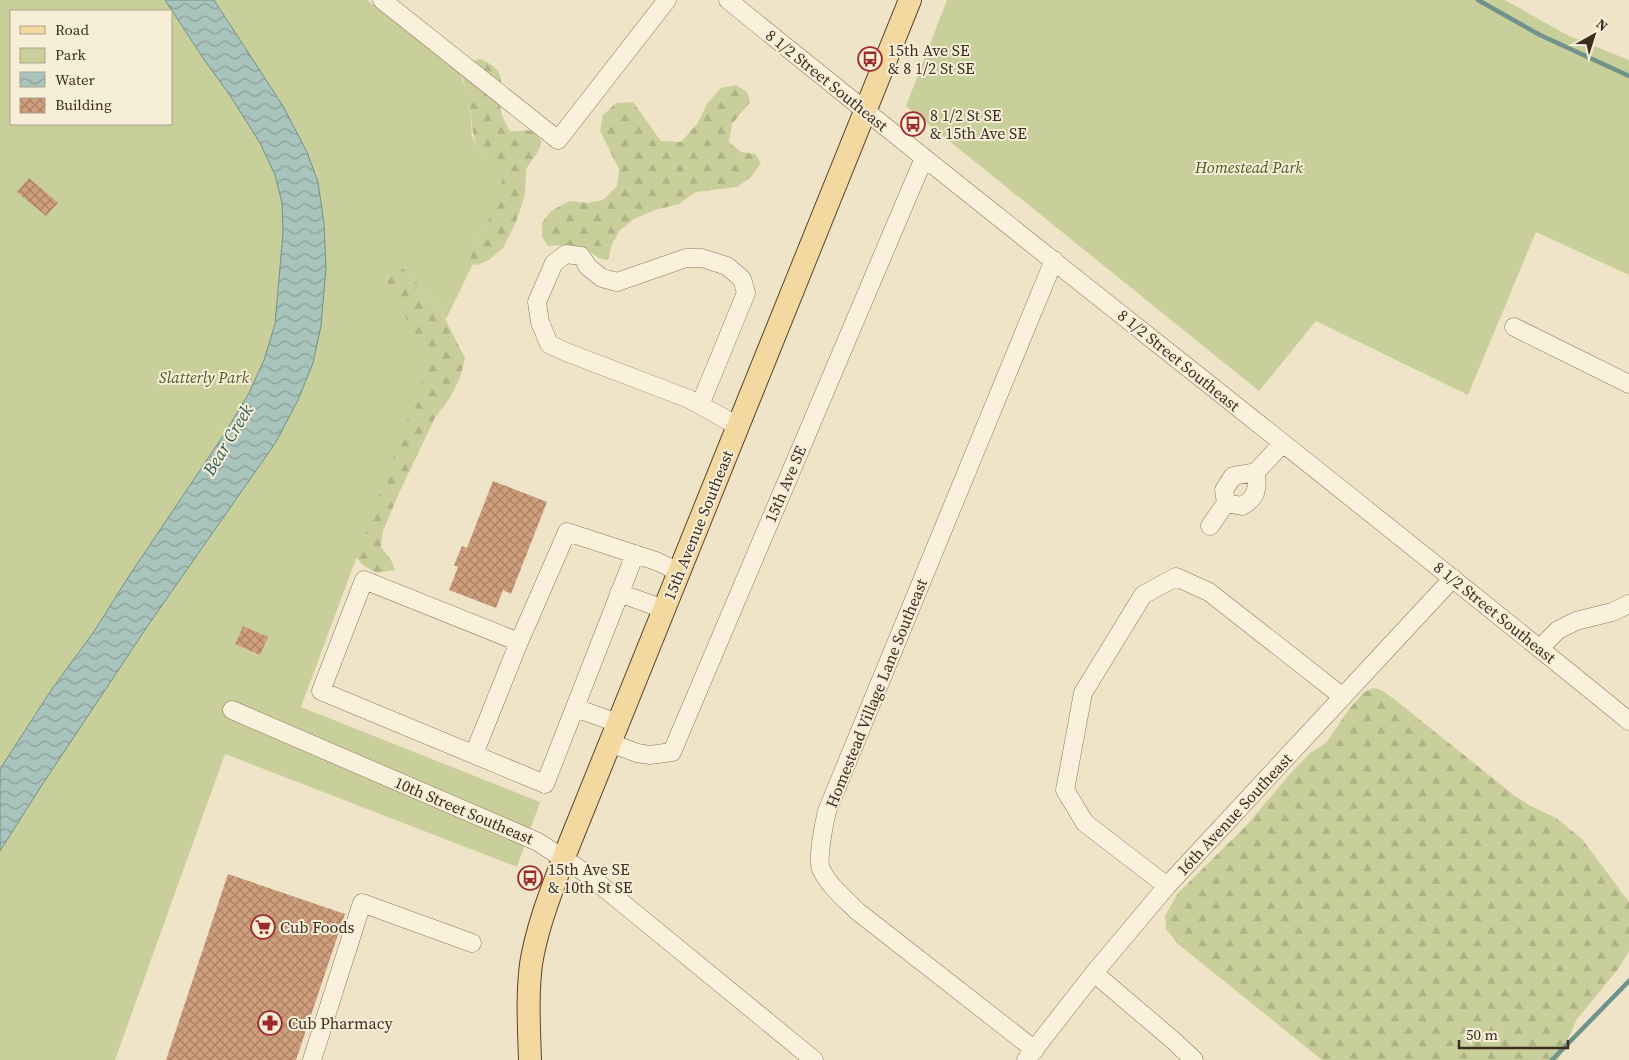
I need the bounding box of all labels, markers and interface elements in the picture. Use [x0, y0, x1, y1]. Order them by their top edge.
legend [10, 10, 172, 125]
north arrow [1569, 10, 1619, 60]
text: N [1592, 14, 1612, 36]
text: Road [55, 19, 89, 40]
street label: 8 1/2 Street Southeast [761, 24, 893, 137]
place label: 15th Ave SE & 8 1/2 St SE [888, 39, 975, 79]
text: Park [55, 44, 87, 65]
bus stop icon: 15th Ave SE & 8 1/2 St SE [857, 46, 883, 72]
text: Water [55, 69, 96, 90]
text: Building [55, 94, 112, 115]
place label: 8 1/2 St SE & 15th Ave SE [930, 104, 1027, 144]
bus stop icon: 8 1/2 St SE & 15th Ave SE [900, 111, 926, 137]
park label: Homestead Park [1194, 156, 1303, 178]
street label: 8 1/2 Street Southeast [1113, 304, 1245, 417]
park label: Slatterly Park [159, 366, 249, 388]
water label: Bear Creek [196, 399, 259, 481]
street label: 15th Ave SE [759, 442, 811, 526]
street label: 15th Avenue Southeast [658, 446, 738, 603]
street label: 8 1/2 Street Southeast [1429, 556, 1561, 669]
street label: Homestead Village Lane Southeast [820, 574, 932, 811]
street label: 16th Avenue Southeast [1171, 747, 1297, 880]
street label: 10th Street Southeast [391, 771, 538, 850]
place label: 15th Ave SE & 10th St SE [548, 858, 633, 898]
bus stop icon: 15th Ave SE & 10th St SE [517, 865, 543, 891]
supermarket icon: Cub Foods [250, 914, 276, 940]
place label: Cub Foods [280, 916, 354, 938]
pharmacy icon: Cub Pharmacy [257, 1010, 283, 1036]
place label: Cub Pharmacy [288, 1012, 393, 1034]
scale bar [1459, 1018, 1568, 1050]
text: 50 m [1466, 1024, 1498, 1045]

